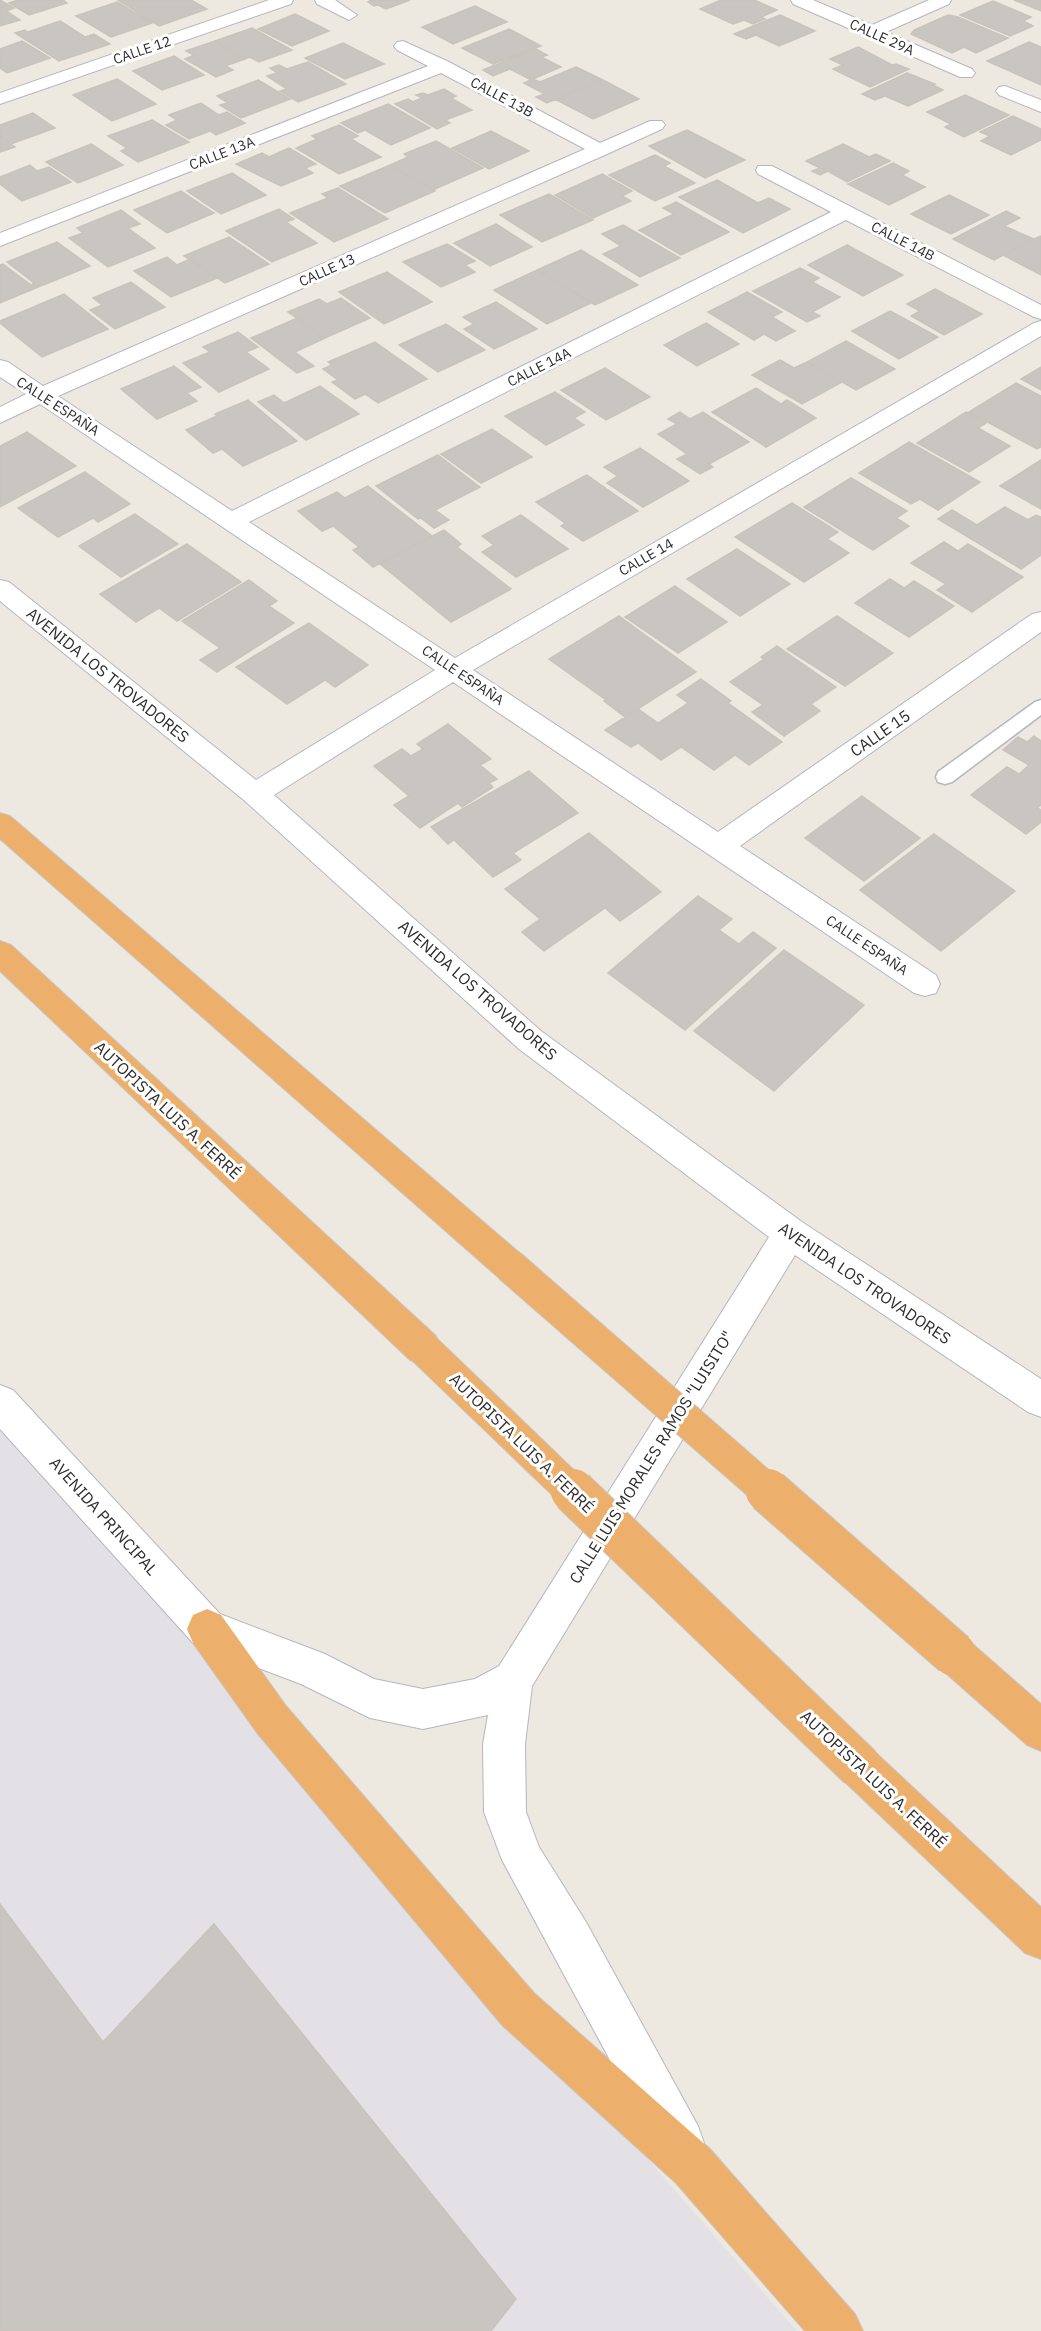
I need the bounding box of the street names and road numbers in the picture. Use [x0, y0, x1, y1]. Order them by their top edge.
street label: CALLE 29A [847, 15, 917, 59]
street label: CALLE 12 [111, 32, 173, 68]
street label: CALLE 13B [467, 73, 537, 121]
street label: CALLE 13A [187, 132, 257, 174]
street label: CALLE 14B [868, 217, 938, 265]
street label: CALLE 13 [296, 250, 358, 290]
street label: CALLE 14A [504, 343, 574, 391]
street label: CALLE ESPAÑA [13, 373, 103, 439]
street label: CALLE 14 [616, 534, 676, 580]
street label: AVENIDA LOS TROVADORES [23, 603, 193, 747]
street label: CALLE ESPAÑA [419, 641, 507, 709]
street label: CALLE 15 [846, 705, 914, 761]
street label: CALLE ESPAÑA [823, 911, 911, 979]
street label: AVENIDA LOS TROVADORES [395, 916, 561, 1064]
street label: AUTOPISTA LUIS A. FERRÉ [91, 1036, 246, 1183]
street label: AVENIDA LOS TROVADORES [775, 1218, 955, 1348]
street label: CALLE LUIS MORALES RAMOS "LUISITO" [565, 1327, 737, 1587]
street label: AUTOPISTA LUIS A. FERRÉ [446, 1368, 599, 1517]
street label: AVENIDA PRINCIPAL [46, 1453, 162, 1579]
street label: AUTOPISTA LUIS A. FERRÉ [797, 1705, 952, 1852]

